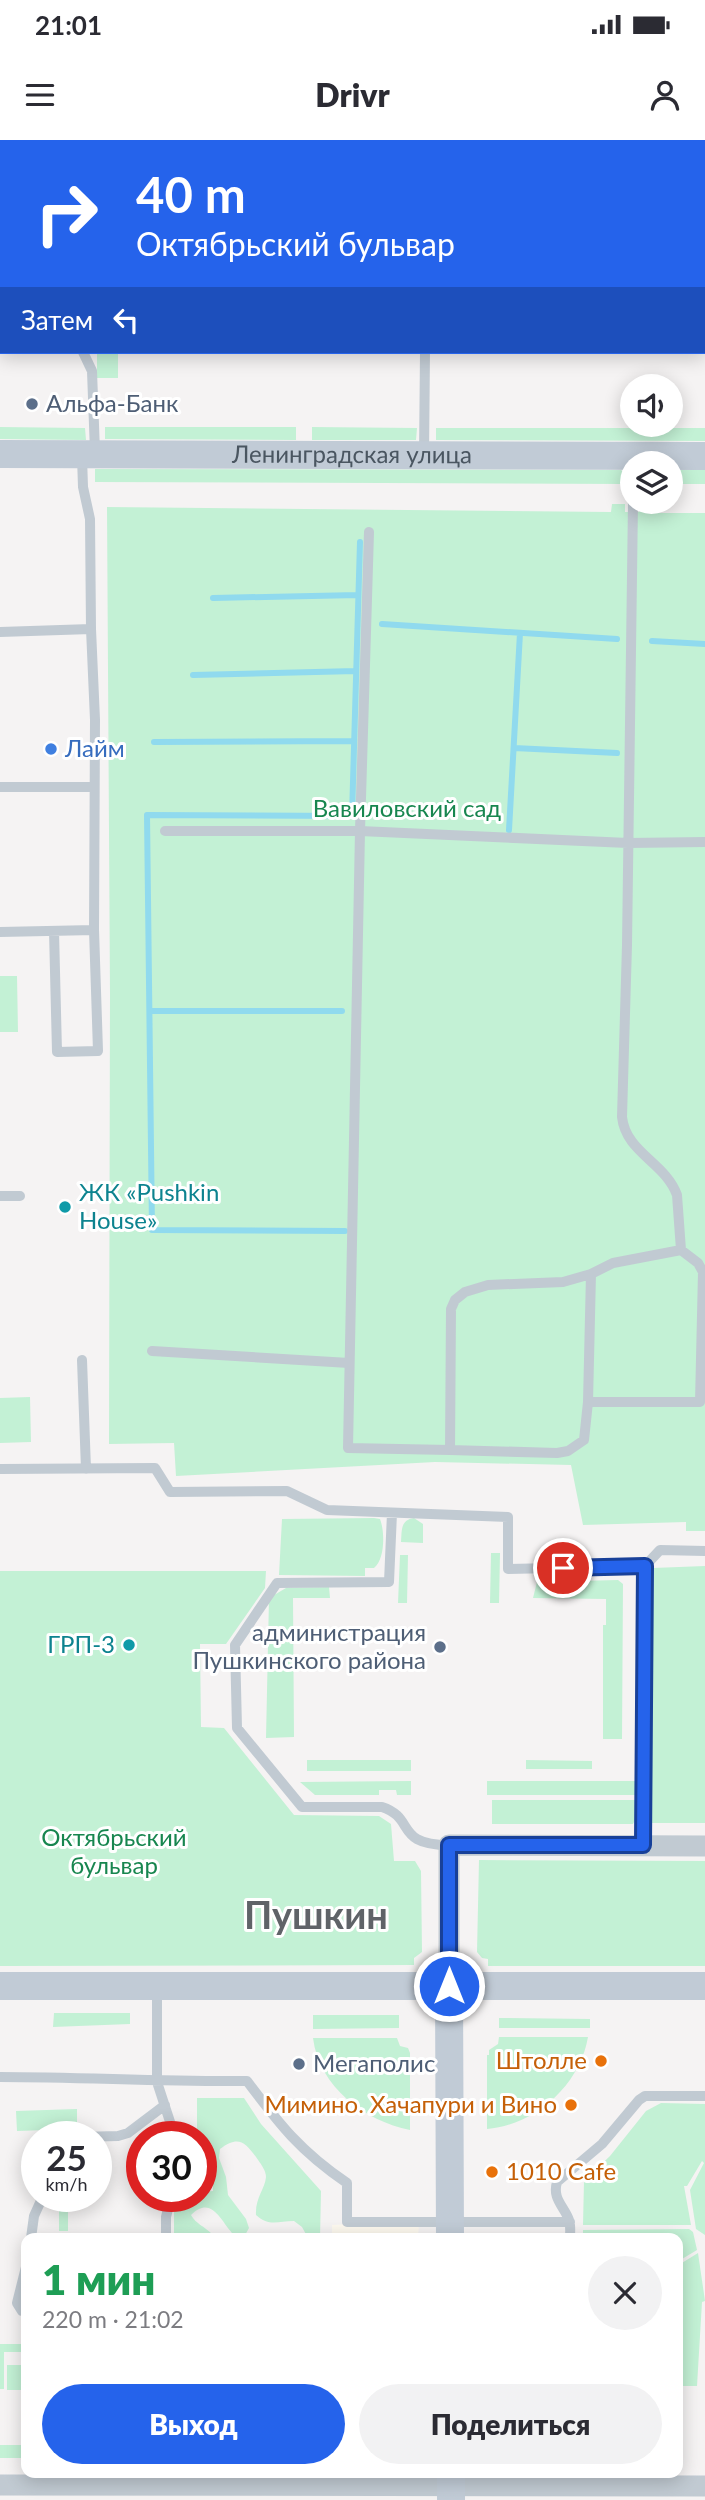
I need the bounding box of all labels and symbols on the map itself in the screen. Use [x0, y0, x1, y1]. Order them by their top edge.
place label: Альфа-Банк [46, 388, 179, 417]
marker: Альфа-Банк [24, 396, 40, 412]
street label: Ленинградская улица [231, 439, 472, 468]
place label: Лайм [64, 733, 125, 762]
marker: Лайм [43, 741, 59, 757]
park label: Вавиловский сад [313, 793, 501, 822]
place label: ЖК «Pushkin House» [79, 1177, 219, 1234]
marker: ЖК «Pushkin House» [57, 1199, 73, 1215]
pin [533, 1538, 593, 1598]
place label: администрация Пушкинского района [192, 1617, 426, 1674]
place label: ГРП-3 [47, 1629, 115, 1658]
marker: ГРП-3 [121, 1637, 137, 1653]
marker: администрация Пушкинского района [432, 1639, 448, 1655]
park label: Октябрьский бульвар [41, 1822, 187, 1879]
district label: Пушкин [244, 1891, 388, 1937]
position arrow [412, 1949, 486, 2023]
place label: Штолле [496, 2045, 587, 2074]
place label: Мегаполис [313, 2048, 435, 2077]
marker: Штолле [593, 2053, 609, 2069]
marker: Мегаполис [291, 2056, 307, 2072]
place label: Мимино. Хачапури и Вино [264, 2089, 557, 2118]
marker: Мимино. Хачапури и Вино [563, 2097, 579, 2113]
speed limit sign: 30 [126, 2121, 217, 2212]
place label: 1010 Cafe [506, 2156, 616, 2185]
marker: 1010 Cafe [484, 2164, 500, 2180]

